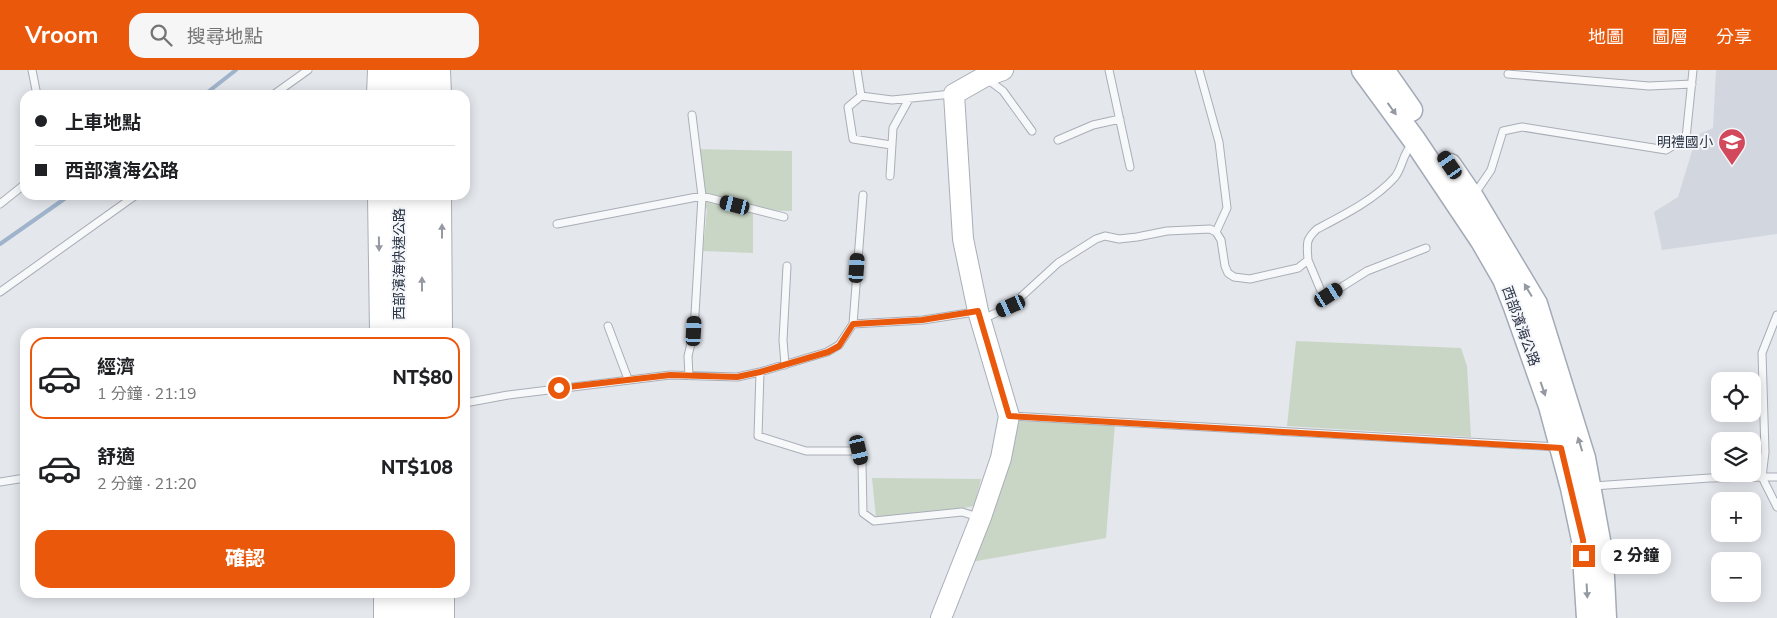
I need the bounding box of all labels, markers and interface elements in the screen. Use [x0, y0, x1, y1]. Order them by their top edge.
search box [129, 13, 479, 58]
text: Vroom [25, 19, 99, 51]
icon: search [147, 21, 175, 49]
text: 搜尋地點 [187, 24, 263, 50]
text: 地圖 [1588, 25, 1624, 49]
text: 圖層 [1652, 25, 1688, 49]
text: 分享 [1716, 25, 1752, 49]
one-way arrow [1387, 102, 1397, 116]
text: 上車地點 [65, 110, 141, 136]
school or university icon: 明禮國小 [1717, 127, 1747, 166]
place label: 明禮國小 [1657, 133, 1713, 152]
car [1435, 148, 1464, 182]
text: 西部濱海公路 [65, 158, 179, 184]
car [718, 194, 751, 216]
street label: 西部濱海快速公路 [390, 208, 409, 320]
one-way arrow [438, 223, 446, 239]
one-way arrow [375, 236, 383, 252]
car [848, 253, 865, 283]
one-way arrow [417, 276, 425, 292]
car [1312, 281, 1345, 309]
street label: 西部濱海公路 [1497, 283, 1544, 369]
one-way arrow [1523, 284, 1532, 297]
car [994, 293, 1027, 319]
car [685, 316, 702, 346]
text: 經濟 [97, 354, 135, 380]
icon: car [37, 356, 82, 401]
text: NT$80 [392, 365, 453, 391]
map controls [1711, 372, 1761, 602]
button: locate [1711, 372, 1761, 422]
route start [548, 377, 570, 399]
one-way arrow [1540, 381, 1548, 396]
text: 1 分鐘 · 21:19 [97, 383, 197, 405]
button: layers [1711, 432, 1761, 482]
car [848, 434, 869, 466]
one-way arrow [1575, 436, 1583, 451]
text: 舒適 [97, 444, 135, 470]
icon: car [37, 446, 82, 491]
text: NT$108 [381, 455, 453, 481]
text: 2 分鐘 · 21:20 [97, 473, 197, 495]
button: + [1711, 492, 1761, 542]
button: 確認 [35, 530, 455, 588]
callout: 2 分鐘 [1602, 538, 1672, 574]
route end [1573, 545, 1595, 567]
text: 2 分鐘 [1613, 545, 1659, 567]
button: − [1711, 552, 1761, 602]
one-way arrow [1584, 583, 1592, 599]

